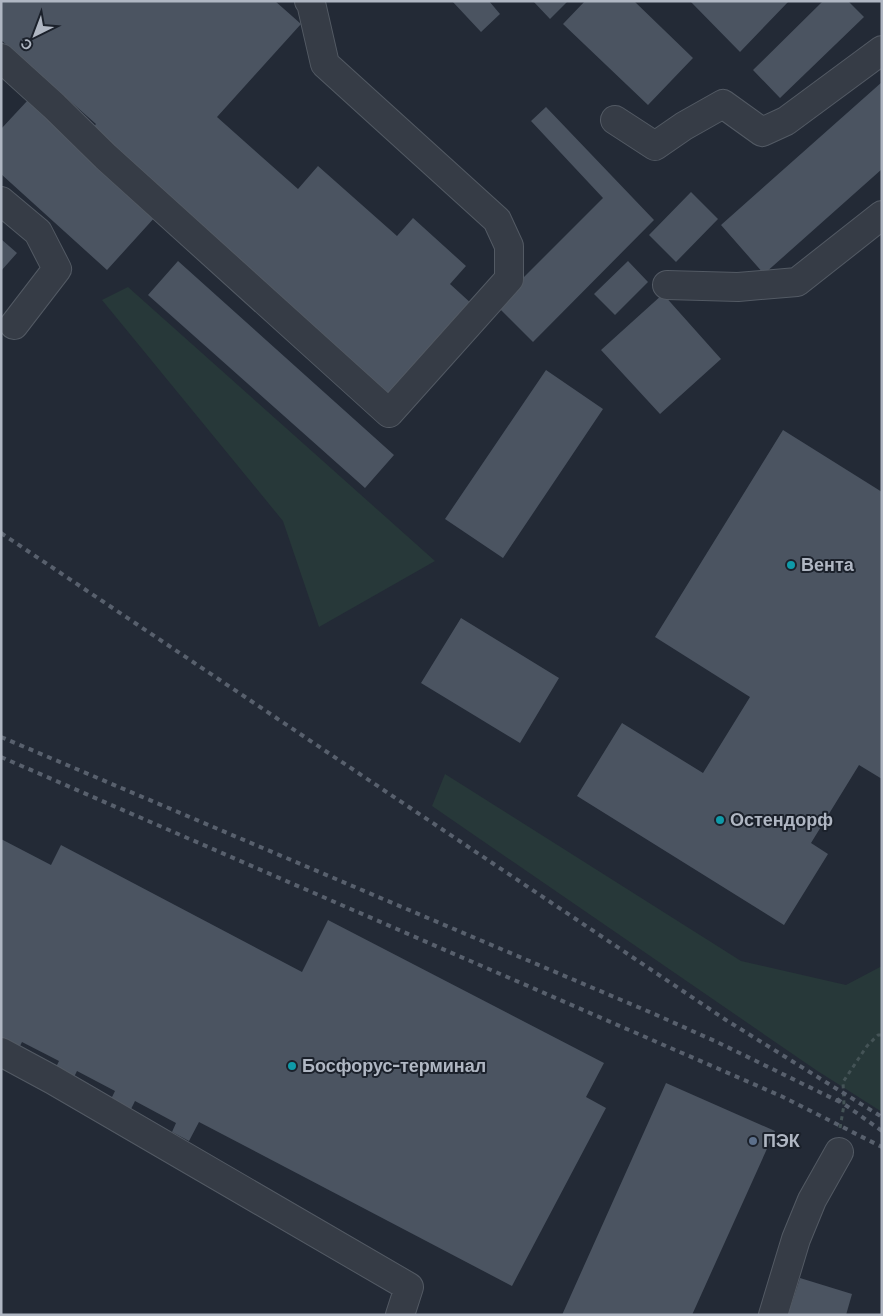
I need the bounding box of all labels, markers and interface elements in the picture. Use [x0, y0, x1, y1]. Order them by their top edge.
north arrow [10, 10, 60, 60]
text: С [17, 35, 35, 55]
place label: Вента [801, 553, 855, 575]
marker: Вента [785, 559, 797, 571]
place label: Остендорф [730, 808, 833, 830]
marker: Остендорф [714, 814, 726, 826]
place label: Босфорус-терминал [302, 1054, 486, 1076]
marker: Босфорус-терминал [286, 1060, 298, 1072]
place label: ПЭК [763, 1129, 801, 1151]
marker: ПЭК [747, 1135, 759, 1147]

